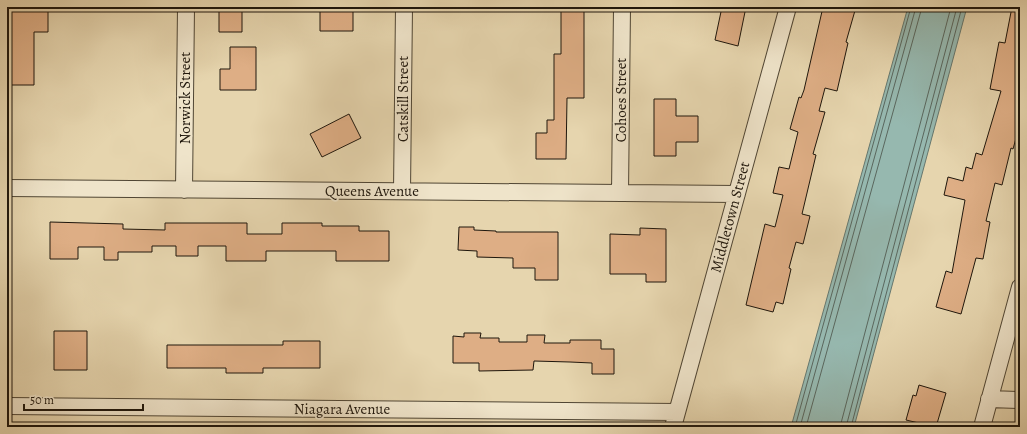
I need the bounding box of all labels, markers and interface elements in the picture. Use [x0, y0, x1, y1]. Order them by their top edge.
street label: Norwick Street [175, 52, 195, 144]
street label: Catskill Street [393, 56, 413, 142]
street label: Cohoes Street [611, 58, 631, 142]
street label: Middletown Street [706, 159, 754, 275]
street label: Queens Avenue [325, 181, 419, 201]
scale bar [24, 386, 143, 412]
text: 50 m [30, 392, 54, 408]
street label: Niagara Avenue [294, 399, 390, 419]

